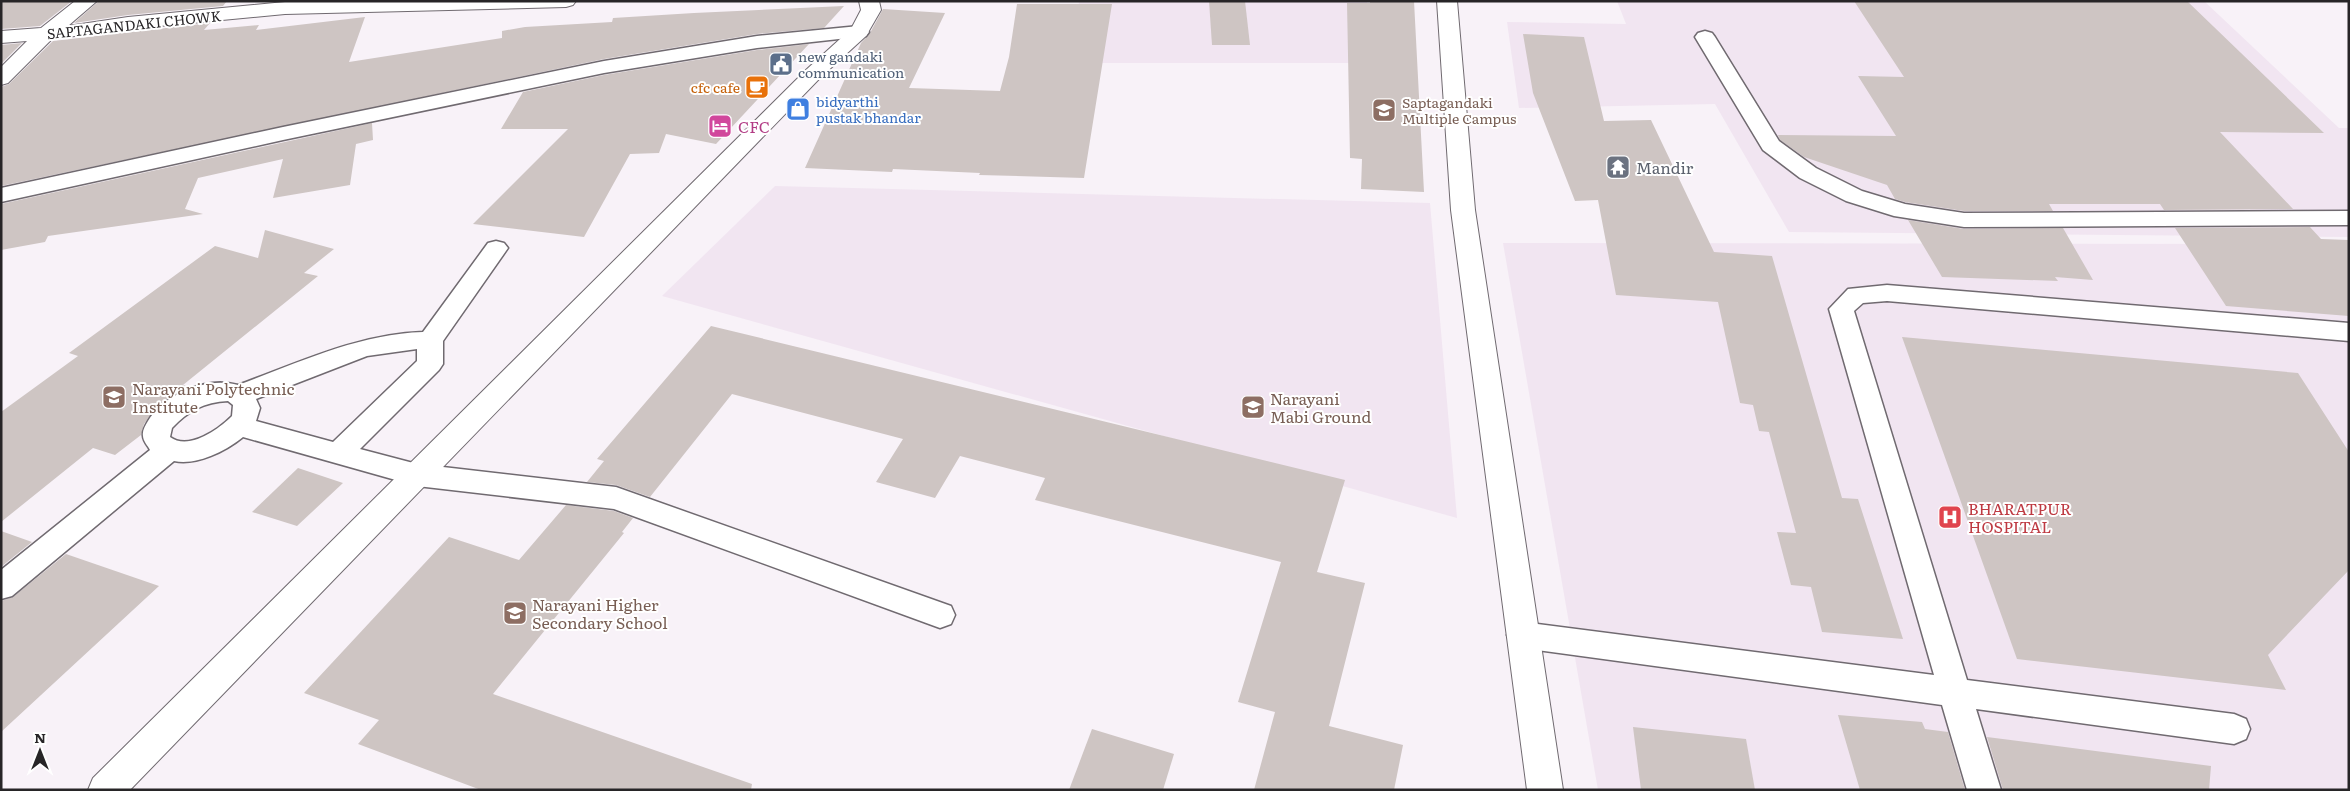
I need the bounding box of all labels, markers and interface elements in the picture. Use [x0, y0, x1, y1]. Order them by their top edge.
street label: SAPTAGANDAKI CHOWK [46, 5, 223, 43]
place label: new gandaki communication [798, 46, 904, 82]
public building icon: new gandaki communication [768, 51, 794, 77]
cafe icon: cfc cafe [744, 74, 770, 100]
place label: cfc cafe [691, 77, 740, 97]
place label: bidyarthi pustak bhandar [816, 91, 921, 127]
place label: Saptagandaki Multiple Campus [1402, 92, 1516, 128]
shop icon: bidyarthi pustak bhandar [785, 96, 811, 122]
school or university icon: Saptagandaki Multiple Campus [1371, 97, 1397, 123]
hotel icon: CFC [707, 113, 733, 139]
place label: CFC [738, 114, 770, 138]
temple icon: Mandir [1605, 154, 1631, 180]
place label: Mandir [1636, 155, 1694, 179]
place label: Narayani Polytechnic Institute [132, 376, 295, 418]
school or university icon: Narayani Polytechnic Institute [101, 384, 127, 410]
place label: Narayani Mabi Ground [1270, 386, 1371, 428]
school or university icon: Narayani Mabi Ground [1240, 394, 1266, 420]
place label: BHARATPUR HOSPITAL [1968, 496, 2072, 538]
hospital icon: BHARATPUR HOSPITAL [1937, 504, 1963, 530]
place label: Narayani Higher Secondary School [532, 592, 668, 634]
school or university icon: Narayani Higher Secondary School [502, 600, 528, 626]
north arrow [15, 726, 65, 776]
text: N [34, 727, 46, 747]

